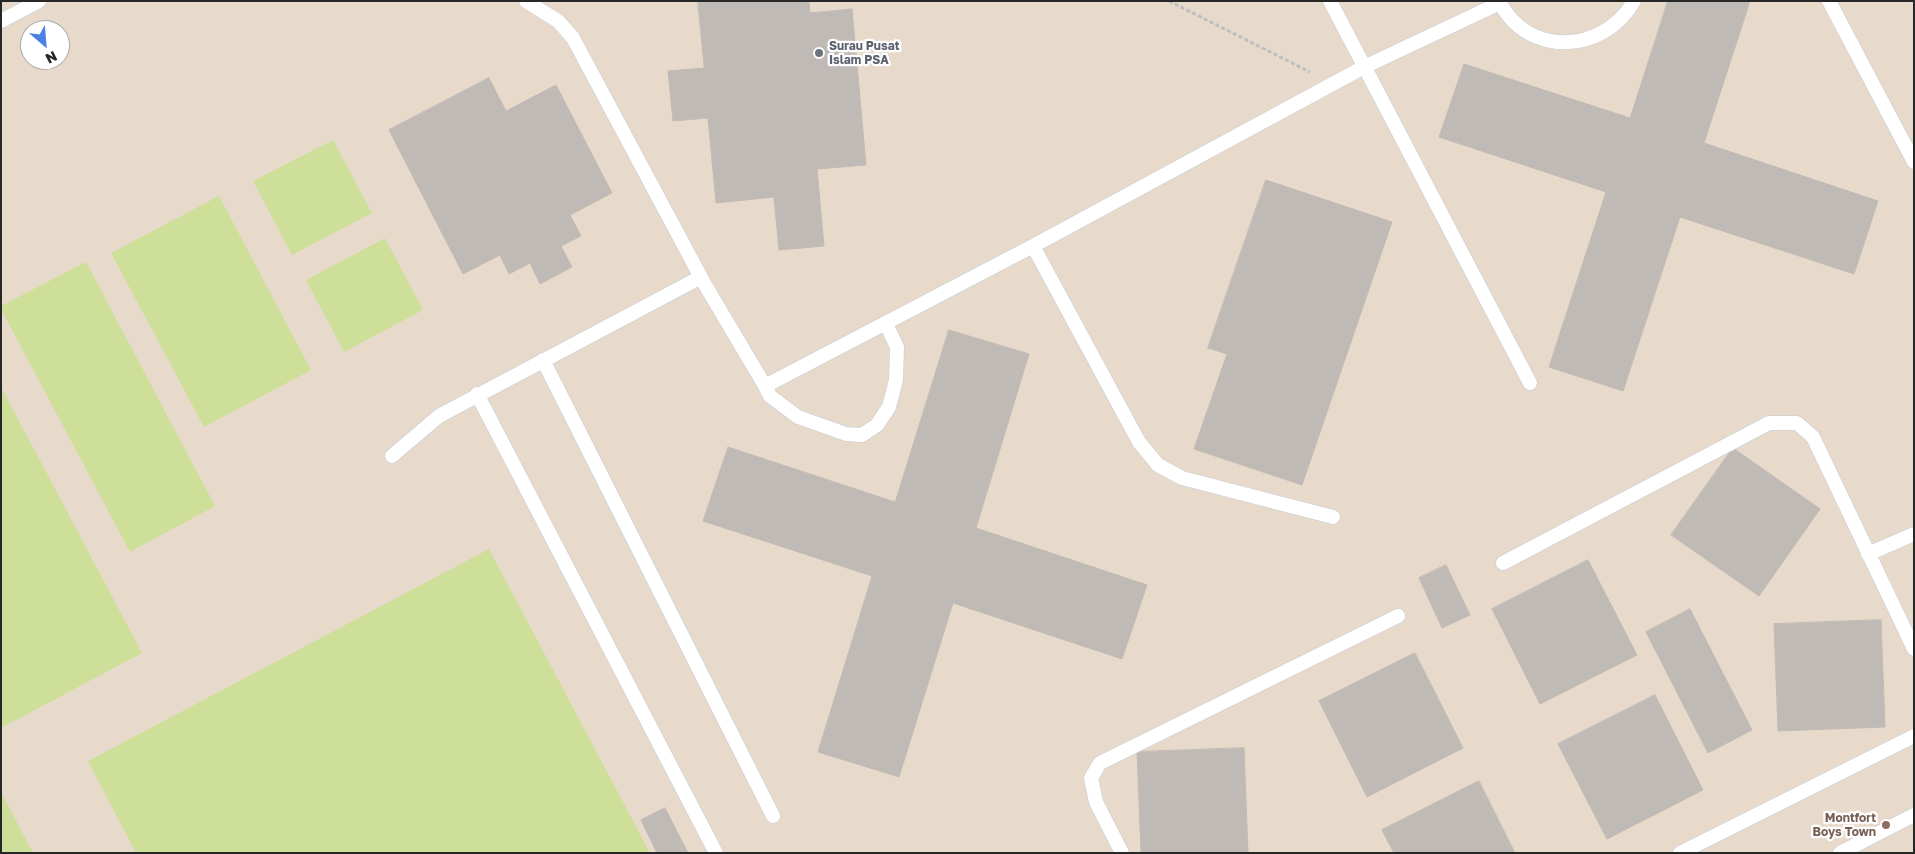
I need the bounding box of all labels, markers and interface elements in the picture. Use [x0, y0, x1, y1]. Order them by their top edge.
north arrow [20, 20, 70, 70]
place label: Surau Pusat Islam PSA [829, 39, 899, 67]
marker: Surau Pusat Islam PSA [813, 47, 825, 59]
text: N [43, 48, 60, 68]
place label: Montfort Boys Town [1813, 811, 1876, 839]
marker: Montfort Boys Town [1880, 819, 1892, 831]

